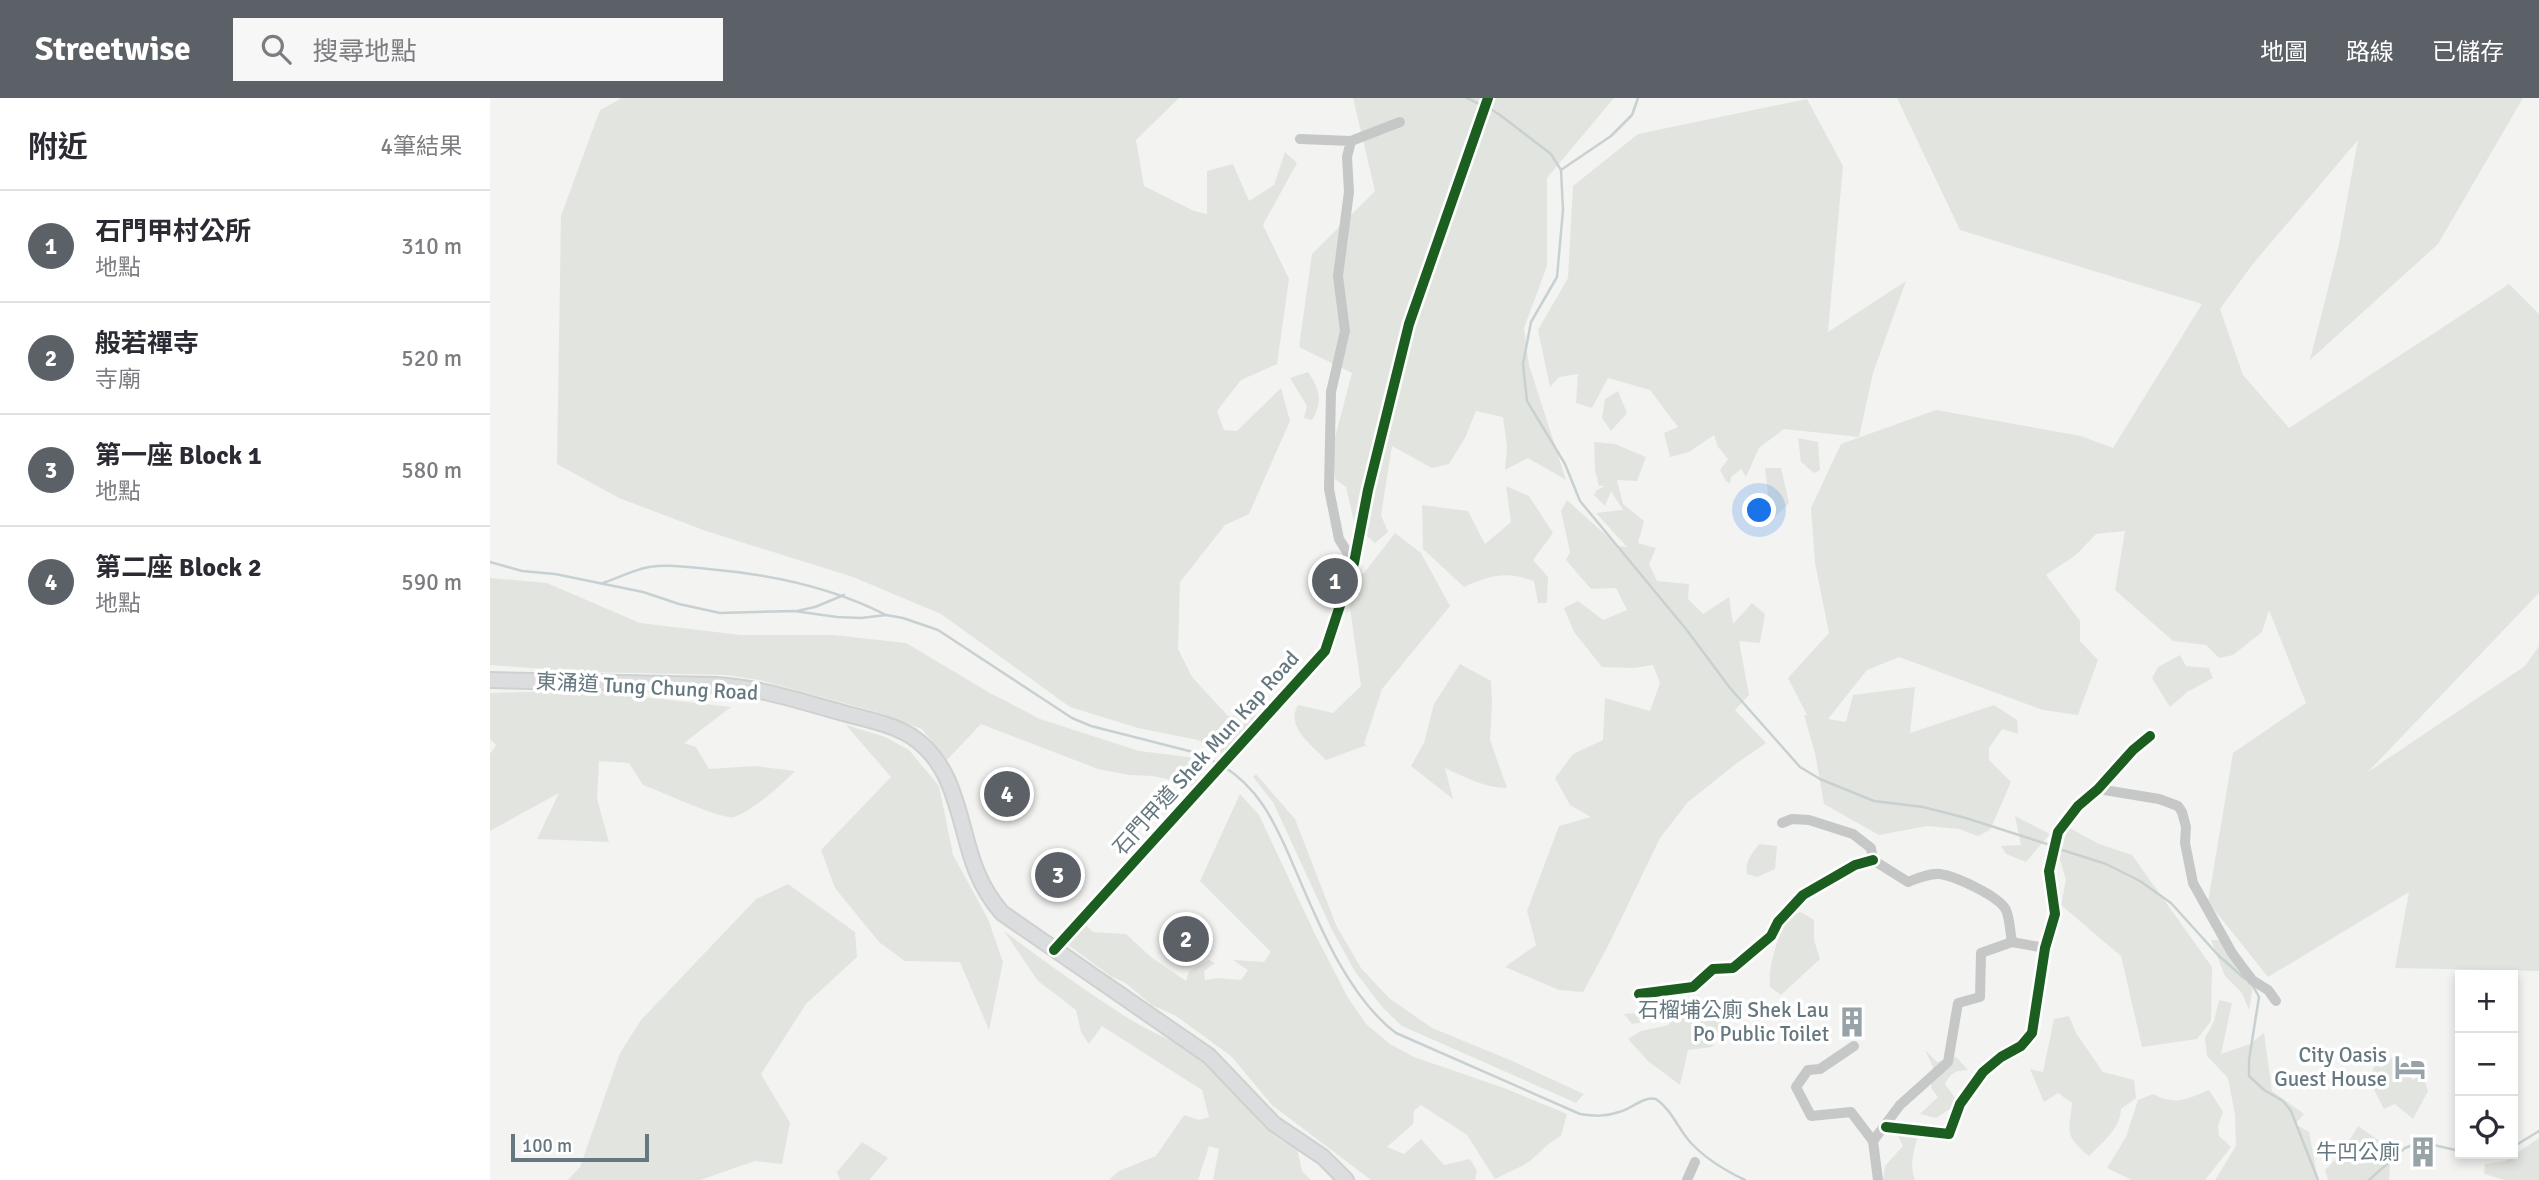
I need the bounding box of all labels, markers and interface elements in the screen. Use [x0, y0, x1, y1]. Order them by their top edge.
search box [233, 18, 723, 81]
text: Streetwise [35, 29, 191, 70]
icon: search [257, 30, 295, 68]
text: 搜尋地點 [313, 36, 417, 68]
text: 地圖 [2260, 37, 2308, 67]
text: 路線 [2346, 37, 2394, 67]
text: 已儲存 [2432, 37, 2504, 67]
text: 附近 [28, 129, 88, 166]
text: 4筆結果 [381, 132, 462, 161]
text: 石門甲村公所 [95, 216, 251, 248]
text: 1 [45, 232, 57, 261]
text: 310 m [401, 232, 462, 261]
text: 地點 [95, 253, 141, 282]
text: 般若禪寺 [95, 328, 199, 360]
text: 2 [45, 344, 57, 373]
text: 520 m [401, 344, 462, 373]
text: 寺廟 [95, 365, 141, 394]
text: 第一座 Block 1 [95, 440, 262, 472]
text: 3 [45, 456, 57, 485]
text: 580 m [401, 456, 462, 485]
text: 地點 [95, 477, 141, 506]
your location [1742, 493, 1776, 527]
text: 第二座 Block 2 [95, 552, 262, 584]
pin: 1 [1312, 555, 1358, 607]
text: 4 [45, 568, 57, 597]
text: 590 m [401, 568, 462, 597]
text: 地點 [95, 589, 141, 618]
street label: 石門甲道 Shek Mun Kap Road [1107, 646, 1305, 860]
street label: 東涌道 Tung Chung Road [535, 668, 759, 706]
pin: 4 [984, 768, 1030, 820]
pin: 3 [1035, 849, 1081, 901]
pin: 2 [1163, 913, 1209, 965]
map controls [2455, 970, 2518, 1159]
button: + [2455, 970, 2518, 1033]
place label: 石榴埔公廁 Shek Lau Po Public Toilet [1638, 997, 1829, 1047]
building icon: 石榴埔公廁 Shek Lau Po Public Toilet [1835, 1005, 1869, 1039]
button: − [2455, 1033, 2518, 1096]
place label: City Oasis Guest House [2274, 1042, 2387, 1092]
hotel icon: City Oasis Guest House [2393, 1050, 2427, 1084]
button: locate [2455, 1096, 2518, 1159]
scale bar [511, 1131, 649, 1163]
text: 100 m [522, 1134, 572, 1158]
building icon: 牛凹公廁 [2406, 1135, 2440, 1169]
place label: 牛凹公廁 [2316, 1139, 2400, 1165]

